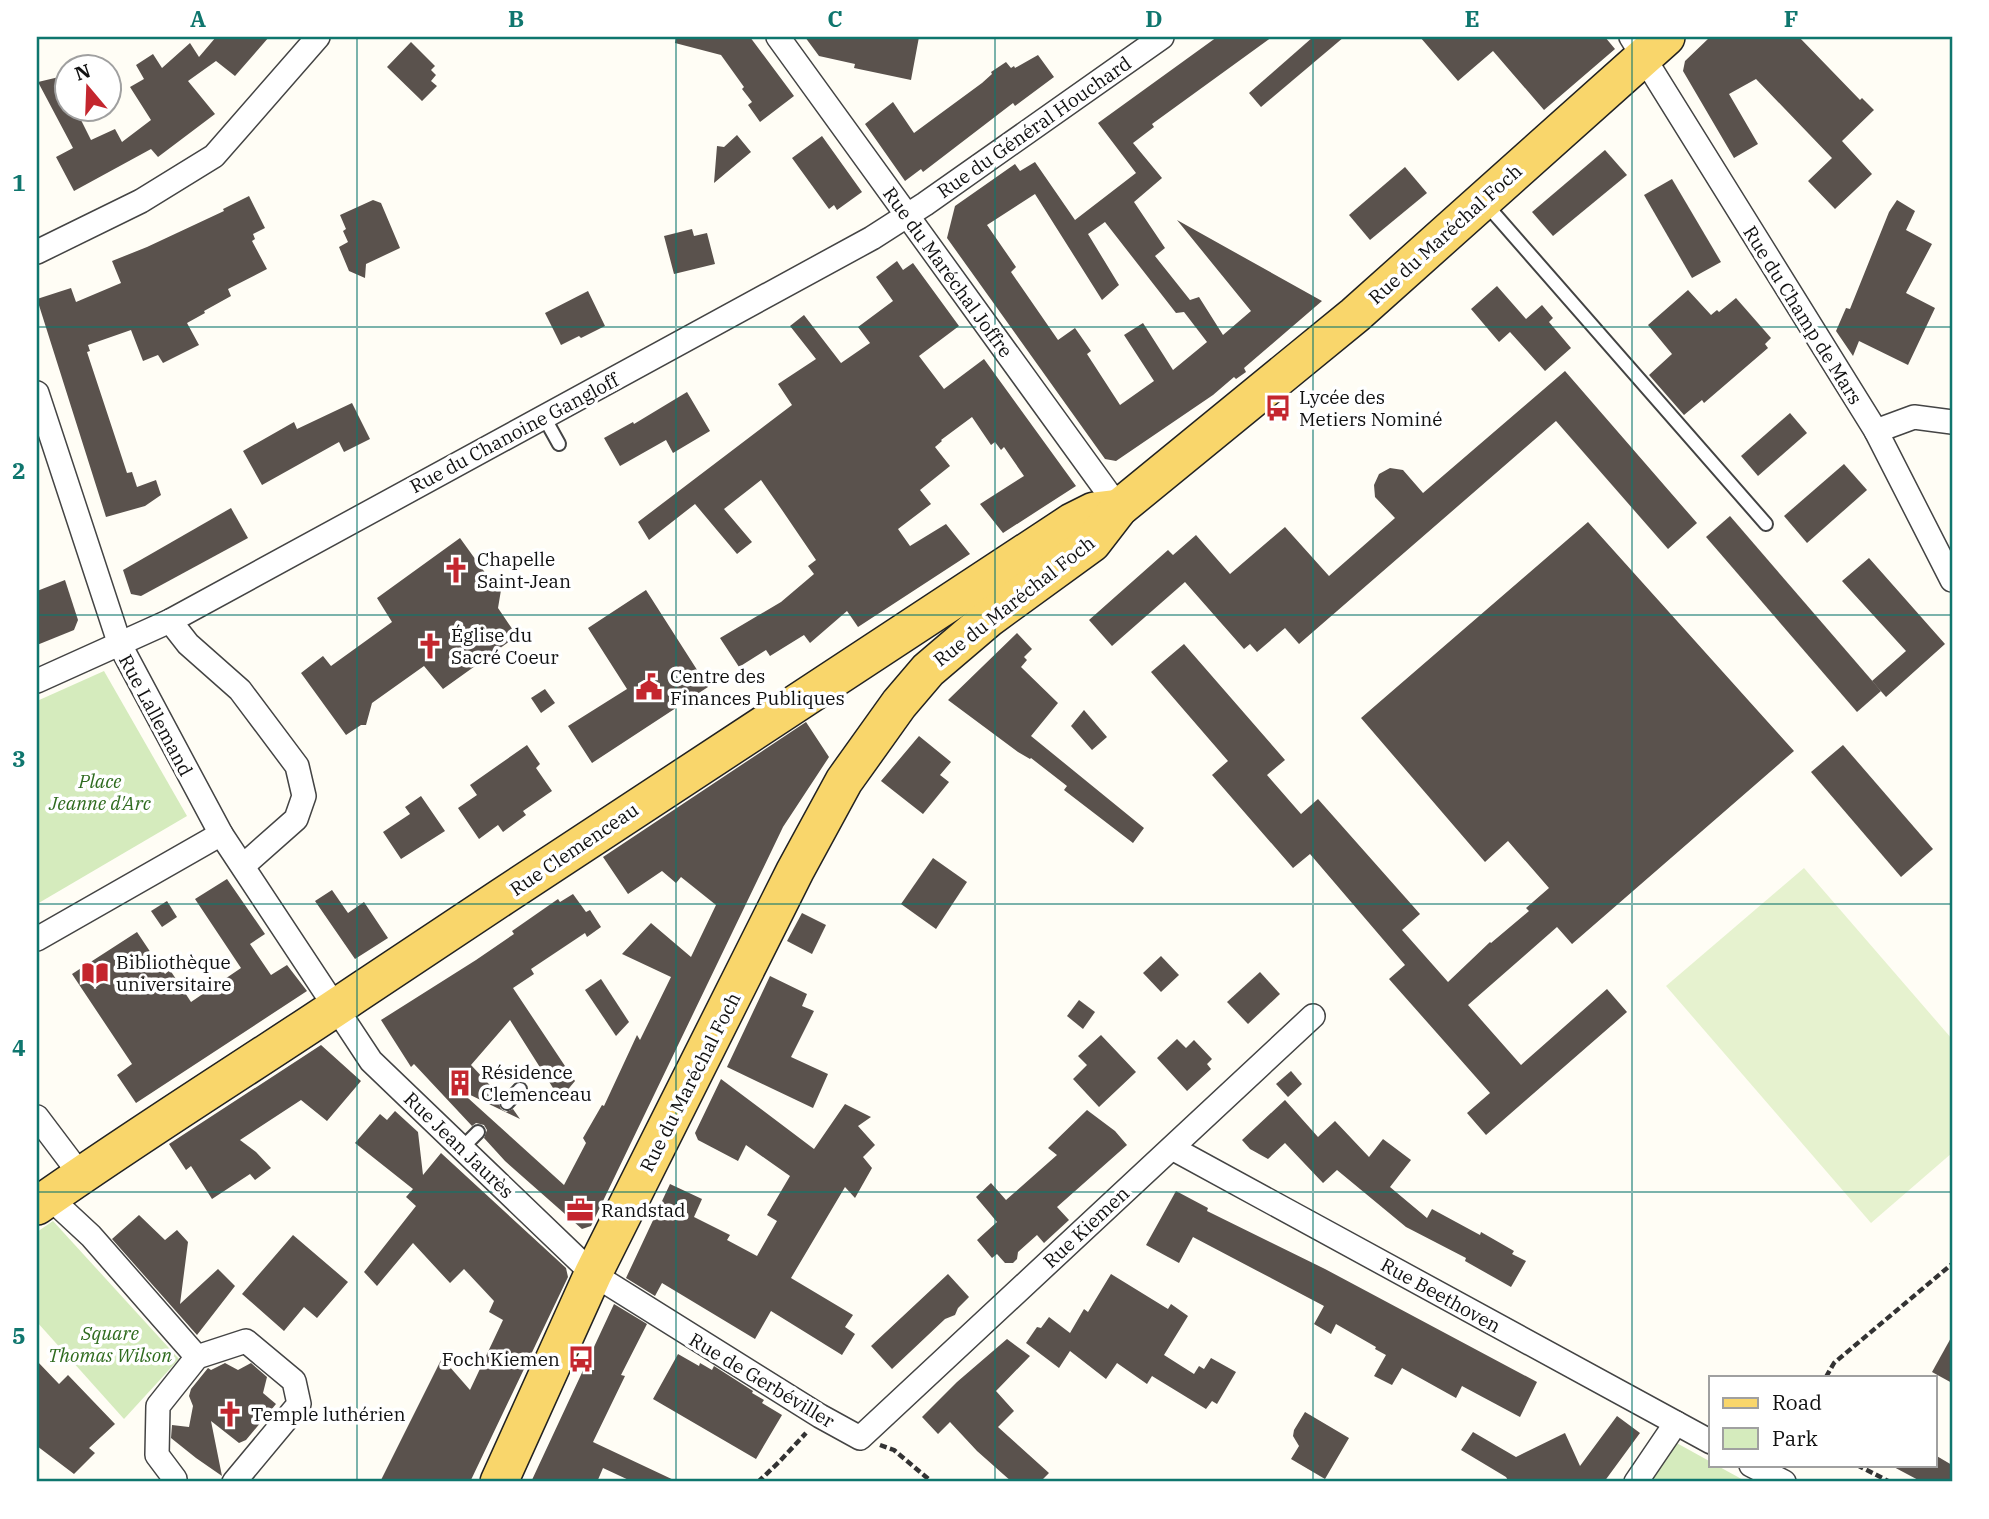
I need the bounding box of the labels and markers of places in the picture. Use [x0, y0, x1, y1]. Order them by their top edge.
place label: Lycée des Metiers Nominé [1299, 385, 1443, 431]
bus stop icon: Lycée des Metiers Nominé [1263, 393, 1293, 423]
place label: Chapelle Saint-Jean [477, 547, 571, 593]
church icon: Chapelle Saint-Jean [441, 555, 471, 585]
place label: Église du Sacré Coeur [451, 623, 559, 669]
church icon: Église du Sacré Coeur [415, 631, 445, 661]
place label: Centre des Finances Publiques [670, 664, 845, 710]
public building icon: Centre des Finances Publiques [634, 672, 664, 702]
place label: Bibliothèque universitaire [116, 950, 231, 996]
library icon: Bibliothèque universitaire [80, 958, 110, 988]
place label: Résidence Clemenceau [481, 1060, 592, 1106]
building icon: Résidence Clemenceau [445, 1068, 475, 1098]
office icon: Randstad [565, 1195, 595, 1225]
place label: Randstad [601, 1198, 686, 1222]
bus stop icon: Foch Kiemen [566, 1344, 596, 1374]
place label: Foch Kiemen [442, 1347, 560, 1371]
church icon: Temple luthérien [215, 1399, 245, 1429]
place label: Temple luthérien [251, 1402, 406, 1426]

